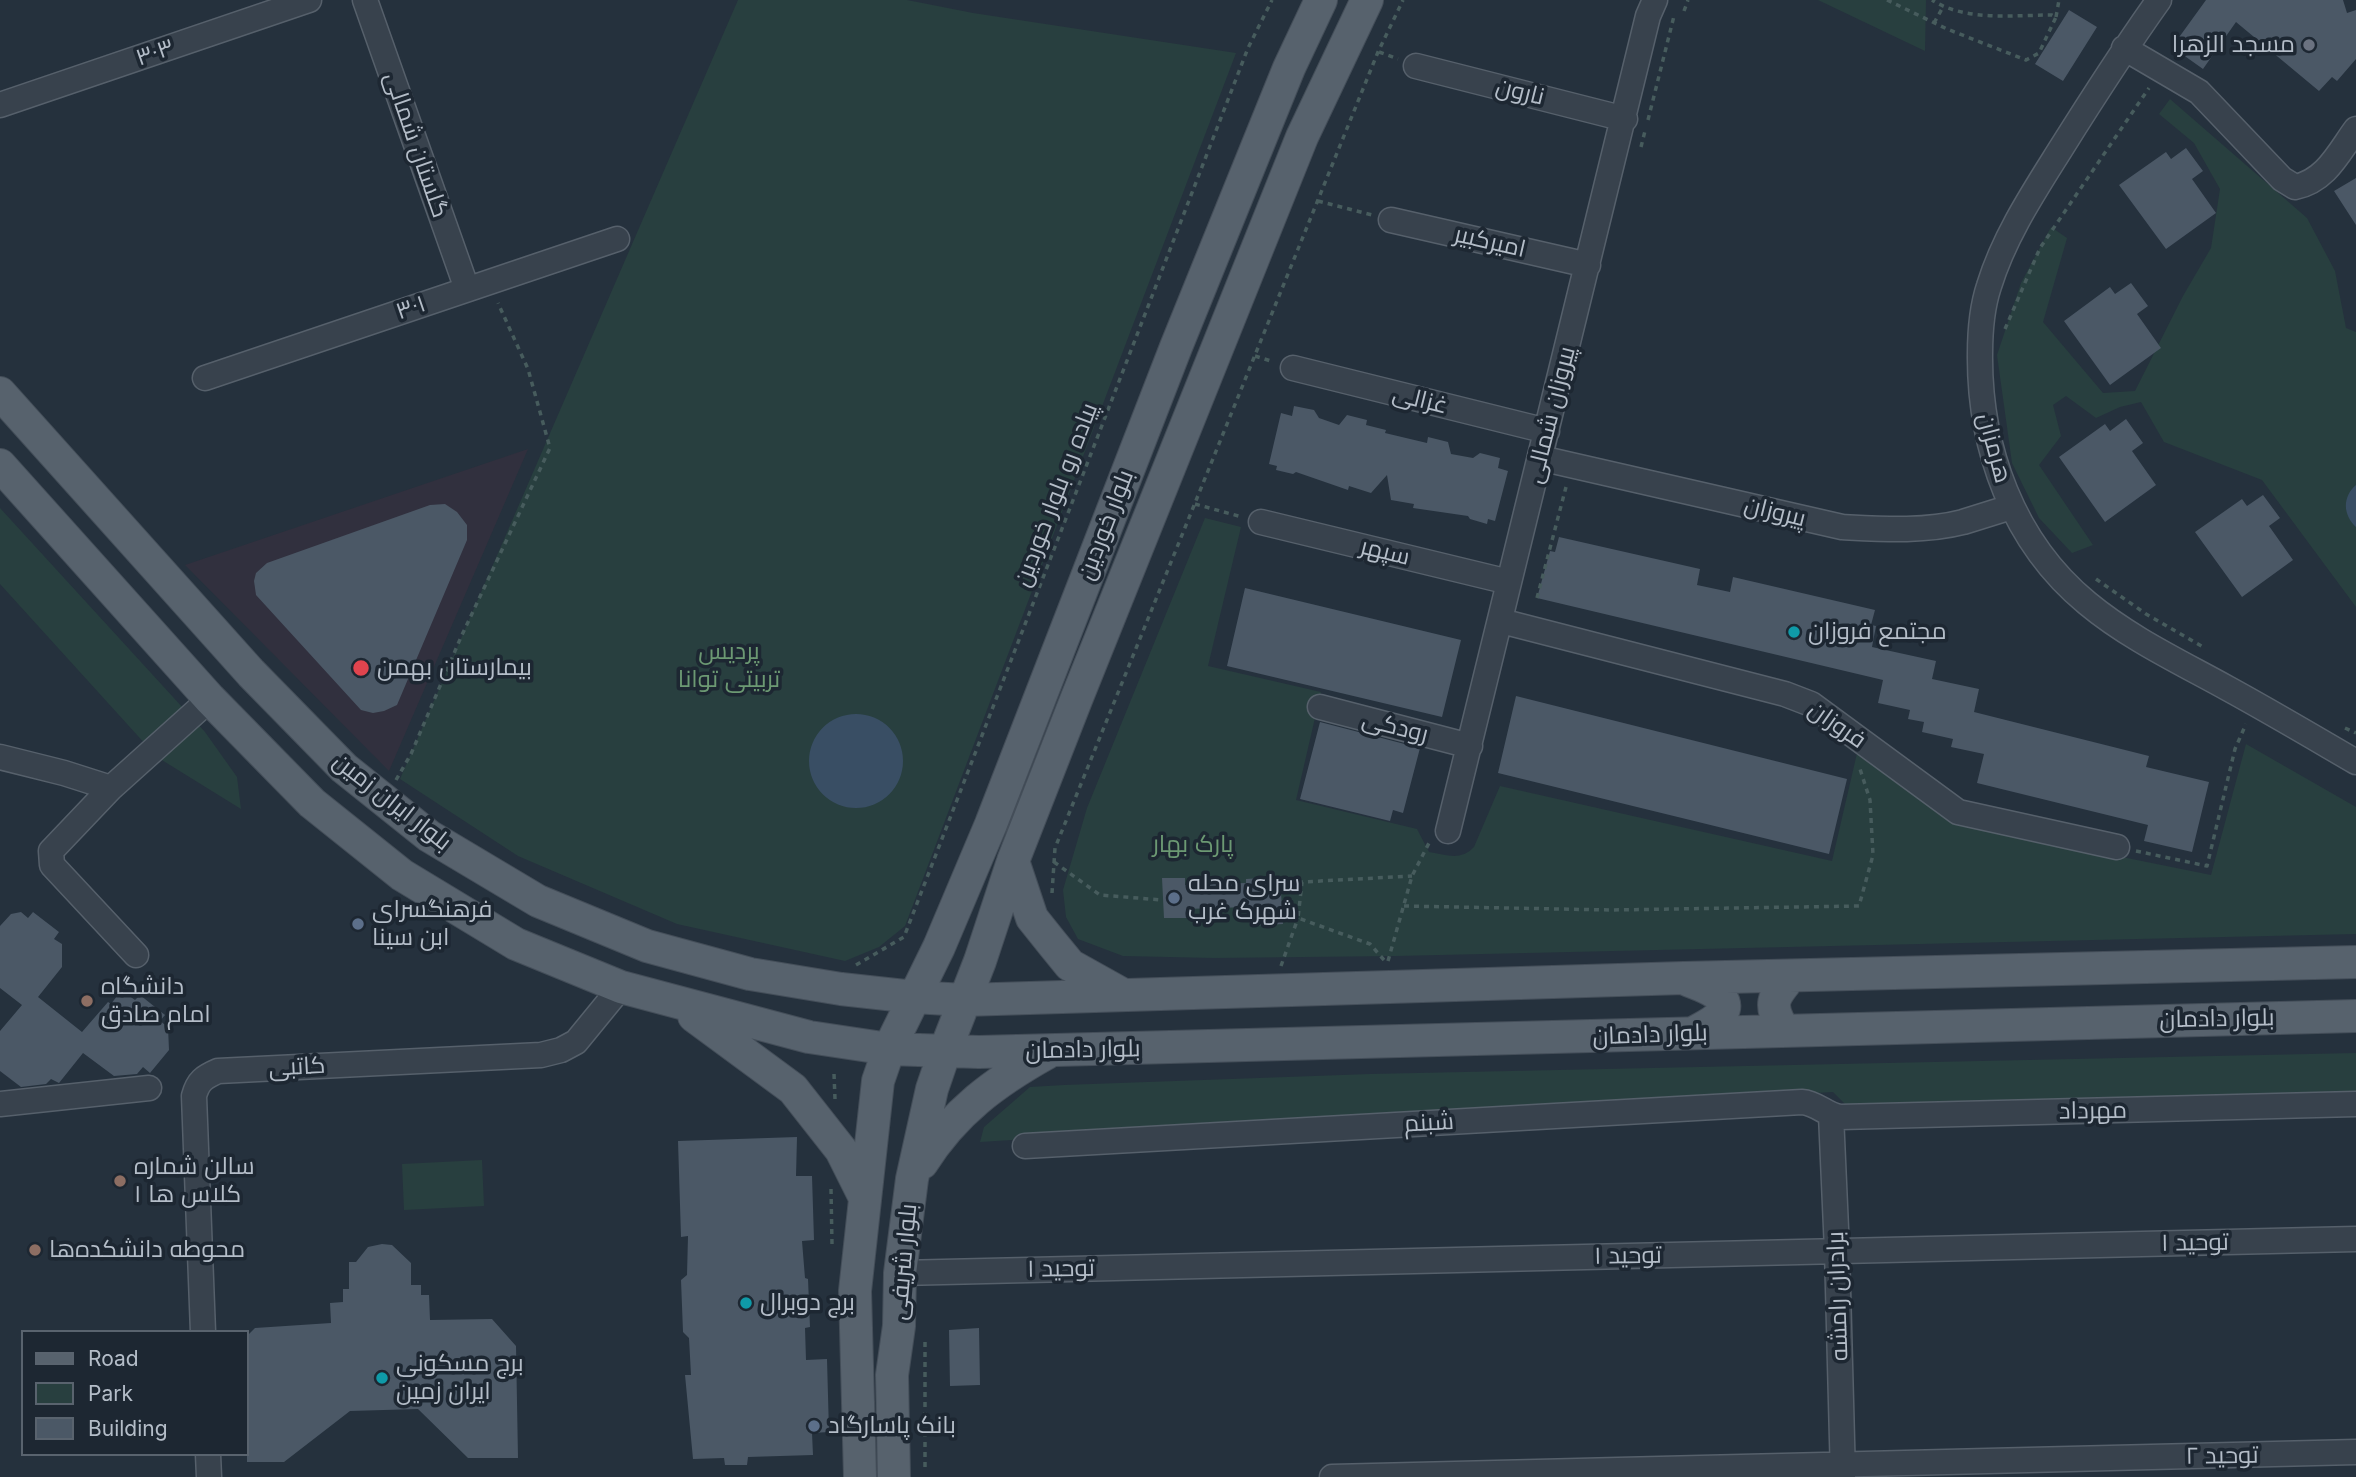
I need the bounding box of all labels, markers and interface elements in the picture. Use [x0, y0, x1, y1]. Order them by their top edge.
place label: مسجد الزهرا [2172, 31, 2295, 59]
street label: ۳۰۳ [132, 33, 178, 73]
marker: مسجد الزهرا [2301, 37, 2317, 53]
street label: گلستان شمالی [378, 68, 454, 222]
street label: نارون [1493, 72, 1547, 112]
street label: امیرکبیر [1451, 220, 1529, 264]
street label: ۳۰۱ [392, 290, 430, 326]
street label: پیروزان شمالی [1520, 344, 1582, 486]
street label: غزالی [1390, 379, 1450, 421]
street label: پیاده رو بلوار خوردین [1008, 399, 1104, 591]
street label: هرمزان [1971, 410, 2017, 486]
street label: بلوار خوردین [1072, 466, 1140, 584]
street label: پیروزان [1741, 490, 1809, 534]
street label: سپهر [1357, 532, 1413, 572]
place label: مجتمع فروزان [1808, 618, 1947, 646]
marker: مجتمع فروزان [1786, 624, 1802, 640]
park label: پردیس تربیتی توانا [678, 638, 780, 694]
place label: بیمارستان بهمن [377, 654, 532, 682]
marker: بیمارستان بهمن [351, 658, 371, 678]
street label: فروزان [1803, 695, 1871, 755]
street label: رودکی [1359, 705, 1431, 749]
street label: بلوار ایران زمین [327, 747, 457, 857]
park label: پارک بهار [1152, 831, 1234, 859]
place label: سرای محله شهرک غرب [1188, 870, 1300, 926]
marker: سرای محله شهرک غرب [1166, 890, 1182, 906]
place label: فرهنگسرای ابن سینا [372, 896, 492, 952]
marker: فرهنگسرای ابن سینا [350, 916, 366, 932]
place label: دانشگاه امام صادق [101, 973, 211, 1029]
marker: دانشگاه امام صادق [79, 993, 95, 1009]
street label: بلوار دادمان [2159, 1004, 2275, 1034]
street label: بلوار دادمان [1592, 1019, 1708, 1051]
street label: بلوار دادمان [1025, 1035, 1141, 1065]
street label: کاتبی [268, 1051, 326, 1083]
street label: مهرداد [2059, 1096, 2127, 1126]
street label: شبنم [1403, 1107, 1455, 1139]
place label: سالن شماره ۱ کلاس ها [134, 1153, 255, 1209]
marker: سالن شماره ۱ کلاس ها [112, 1173, 128, 1189]
street label: بلوار شریفی [885, 1203, 923, 1321]
street label: توحید ۱ [2161, 1228, 2229, 1258]
street label: برادران رامشه [1821, 1231, 1855, 1361]
place label: محوطه دانشکده‌ها [49, 1236, 245, 1264]
street label: توحید ۱ [1594, 1241, 1662, 1271]
marker: محوطه دانشکده‌ها [27, 1242, 43, 1258]
street label: توحید ۱ [1027, 1254, 1095, 1284]
place label: برج دوبرال [760, 1289, 855, 1317]
marker: برج دوبرال [738, 1295, 754, 1311]
legend [21, 1330, 248, 1456]
text: Road [88, 1346, 139, 1371]
place label: برج مسکونی ایران زمین [396, 1350, 524, 1406]
marker: برج مسکونی ایران زمین [374, 1370, 390, 1386]
text: Park [88, 1381, 133, 1406]
place label: بانک پاسارگاد [828, 1412, 956, 1440]
text: Building [88, 1416, 168, 1441]
marker: بانک پاسارگاد [806, 1418, 822, 1434]
street label: توحید ۲ [2185, 1441, 2259, 1471]

